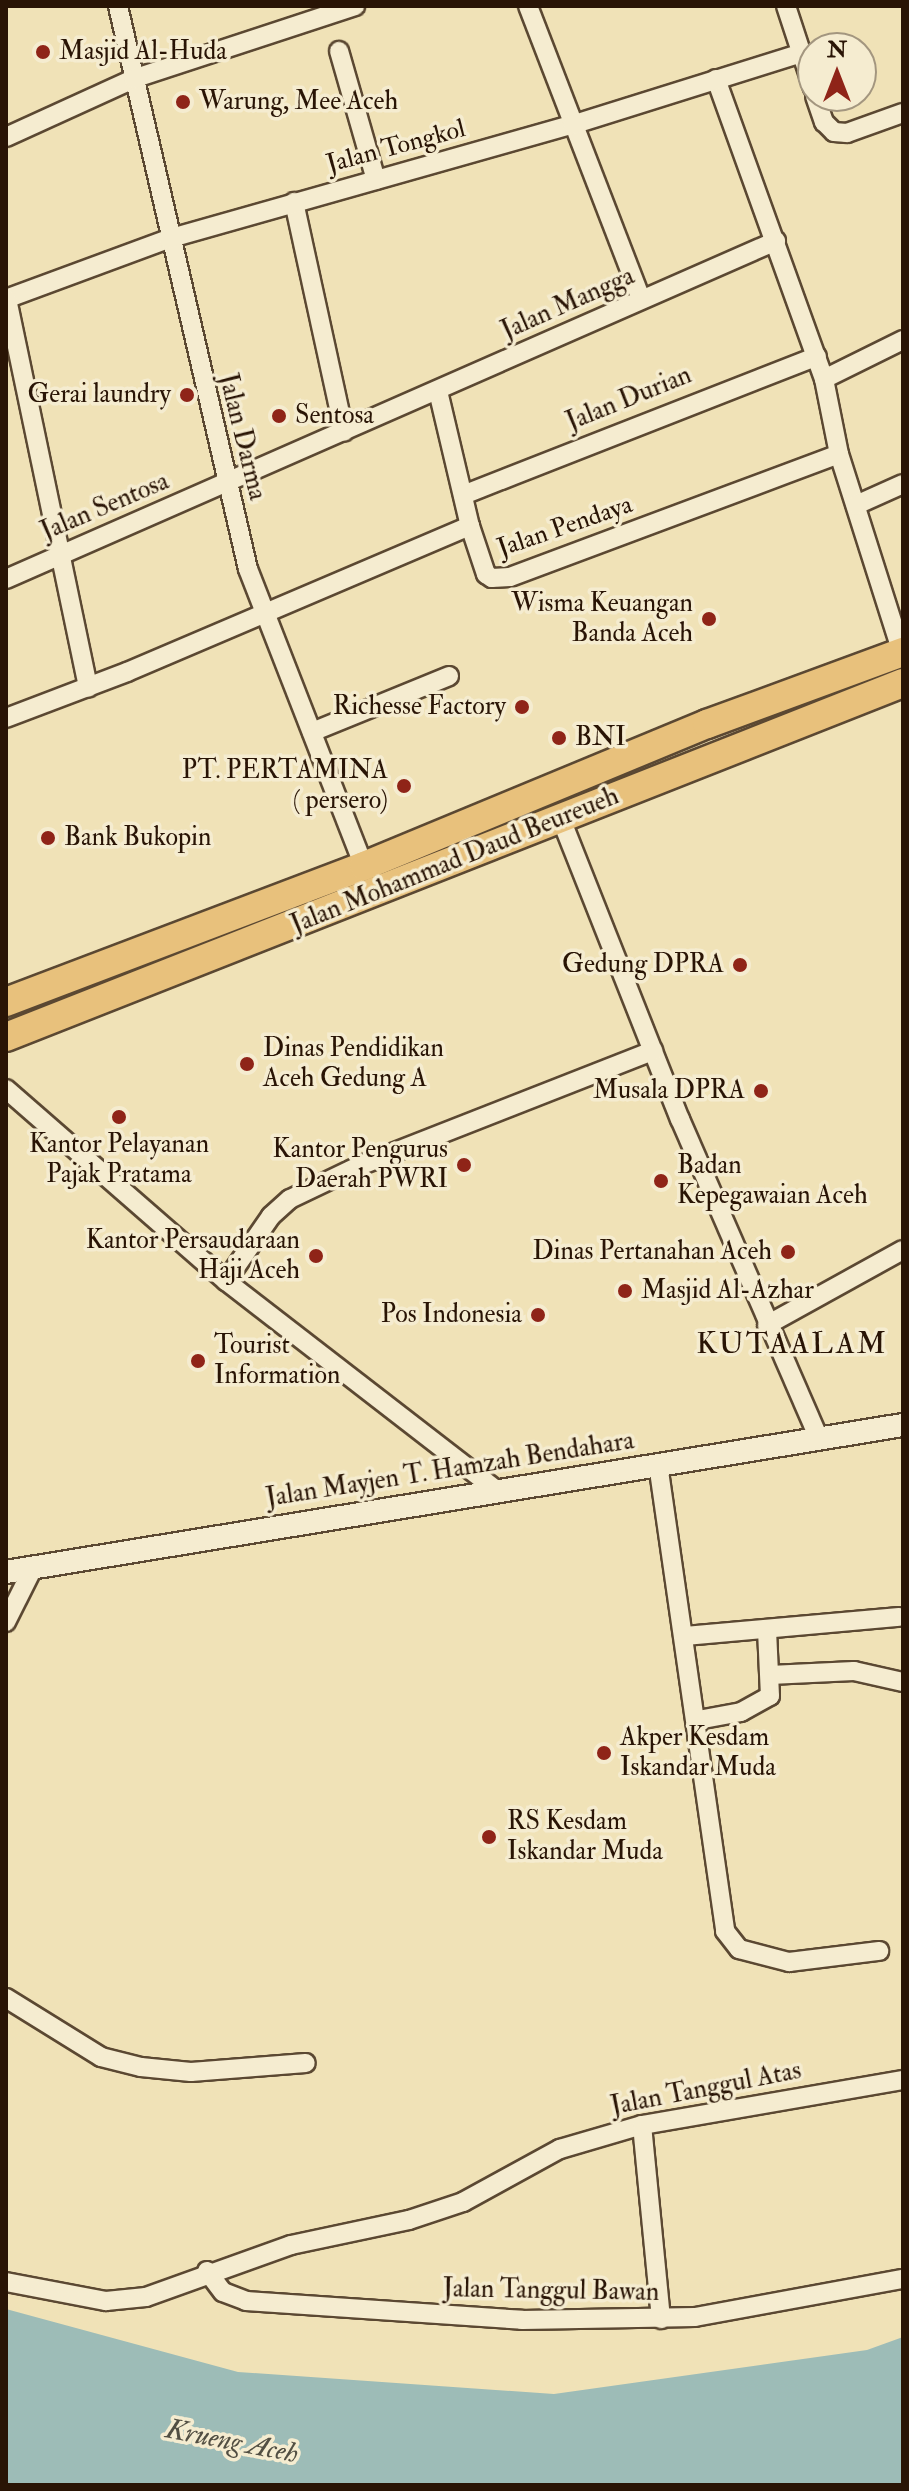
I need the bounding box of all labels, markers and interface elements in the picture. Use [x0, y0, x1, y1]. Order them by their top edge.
north arrow [797, 32, 877, 112]
place label: Masjid Al-Huda [59, 36, 227, 68]
text: N [827, 36, 847, 64]
marker: Masjid Al-Huda [34, 43, 52, 61]
place label: Warung, Mee Aceh [199, 86, 398, 118]
marker: Warung, Mee Aceh [174, 93, 192, 111]
street label: Jalan Tongkol [323, 113, 469, 181]
street label: Jalan Mangga [497, 261, 639, 347]
street label: Jalan Durian [562, 360, 696, 438]
street label: Jalan Darma [211, 370, 273, 504]
place label: Gerai laundry [27, 379, 171, 411]
marker: Gerai laundry [178, 386, 196, 404]
place label: Sentosa [295, 400, 374, 432]
marker: Sentosa [270, 407, 288, 425]
street label: Jalan Sentosa [36, 466, 174, 548]
street label: Jalan Pendaya [493, 489, 637, 565]
place label: Wisma Keuangan Banda Aceh [511, 588, 693, 650]
marker: Wisma Keuangan Banda Aceh [700, 610, 718, 628]
place label: Richesse Factory [333, 691, 506, 723]
marker: Richesse Factory [513, 698, 531, 716]
place label: BNI [575, 722, 626, 754]
marker: BNI [550, 729, 568, 747]
place label: PT. PERTAMINA ( persero) [182, 755, 388, 816]
marker: PT. PERTAMINA ( persero) [395, 777, 413, 795]
street label: Jalan Mohammad Daud Beureueh [286, 781, 624, 941]
place label: Bank Bukopin [64, 822, 211, 854]
marker: Bank Bukopin [39, 829, 57, 847]
place label: Gedung DPRA [562, 949, 724, 981]
marker: Gedung DPRA [731, 956, 749, 974]
place label: Dinas Pendidikan Aceh Gedung A [263, 1033, 444, 1094]
marker: Dinas Pendidikan Aceh Gedung A [238, 1055, 256, 1073]
place label: Musala DPRA [593, 1075, 745, 1107]
marker: Musala DPRA [752, 1082, 770, 1100]
marker: Kantor Pelayanan Pajak Pratama [110, 1108, 128, 1126]
place label: Kantor Pelayanan Pajak Pratama [29, 1129, 209, 1190]
place label: Kantor Pengurus Daerah PWRI [273, 1134, 448, 1196]
place label: Badan Kepegawaian Aceh [677, 1150, 868, 1212]
marker: Kantor Pengurus Daerah PWRI [455, 1156, 473, 1174]
marker: Badan Kepegawaian Aceh [652, 1172, 670, 1190]
place label: Kantor Persaudaraan Haji Aceh [86, 1225, 300, 1286]
place label: Dinas Pertanahan Aceh [532, 1236, 772, 1268]
marker: Dinas Pertanahan Aceh [779, 1243, 797, 1261]
marker: Kantor Persaudaraan Haji Aceh [307, 1247, 325, 1265]
place label: Masjid Al-Azhar [641, 1275, 814, 1307]
marker: Masjid Al-Azhar [616, 1282, 634, 1300]
place label: Pos Indonesia [381, 1299, 522, 1331]
marker: Pos Indonesia [529, 1306, 547, 1324]
district label: KUTAALAM [696, 1326, 888, 1362]
place label: Tourist Information [214, 1330, 340, 1392]
marker: Tourist Information [189, 1352, 207, 1370]
street label: Jalan Mayjen T. Hamzah Bendahara [264, 1425, 636, 1515]
place label: Akper Kesdam Iskandar Muda [620, 1722, 776, 1784]
marker: Akper Kesdam Iskandar Muda [595, 1744, 613, 1762]
place label: RS Kesdam Iskandar Muda [507, 1806, 663, 1868]
marker: RS Kesdam Iskandar Muda [478, 1826, 500, 1848]
street label: Jalan Tanggul Atas [608, 2055, 804, 2123]
street label: Jalan Tanggul Bawan [443, 2274, 659, 2308]
water label: Krueng Aceh [163, 2413, 301, 2471]

